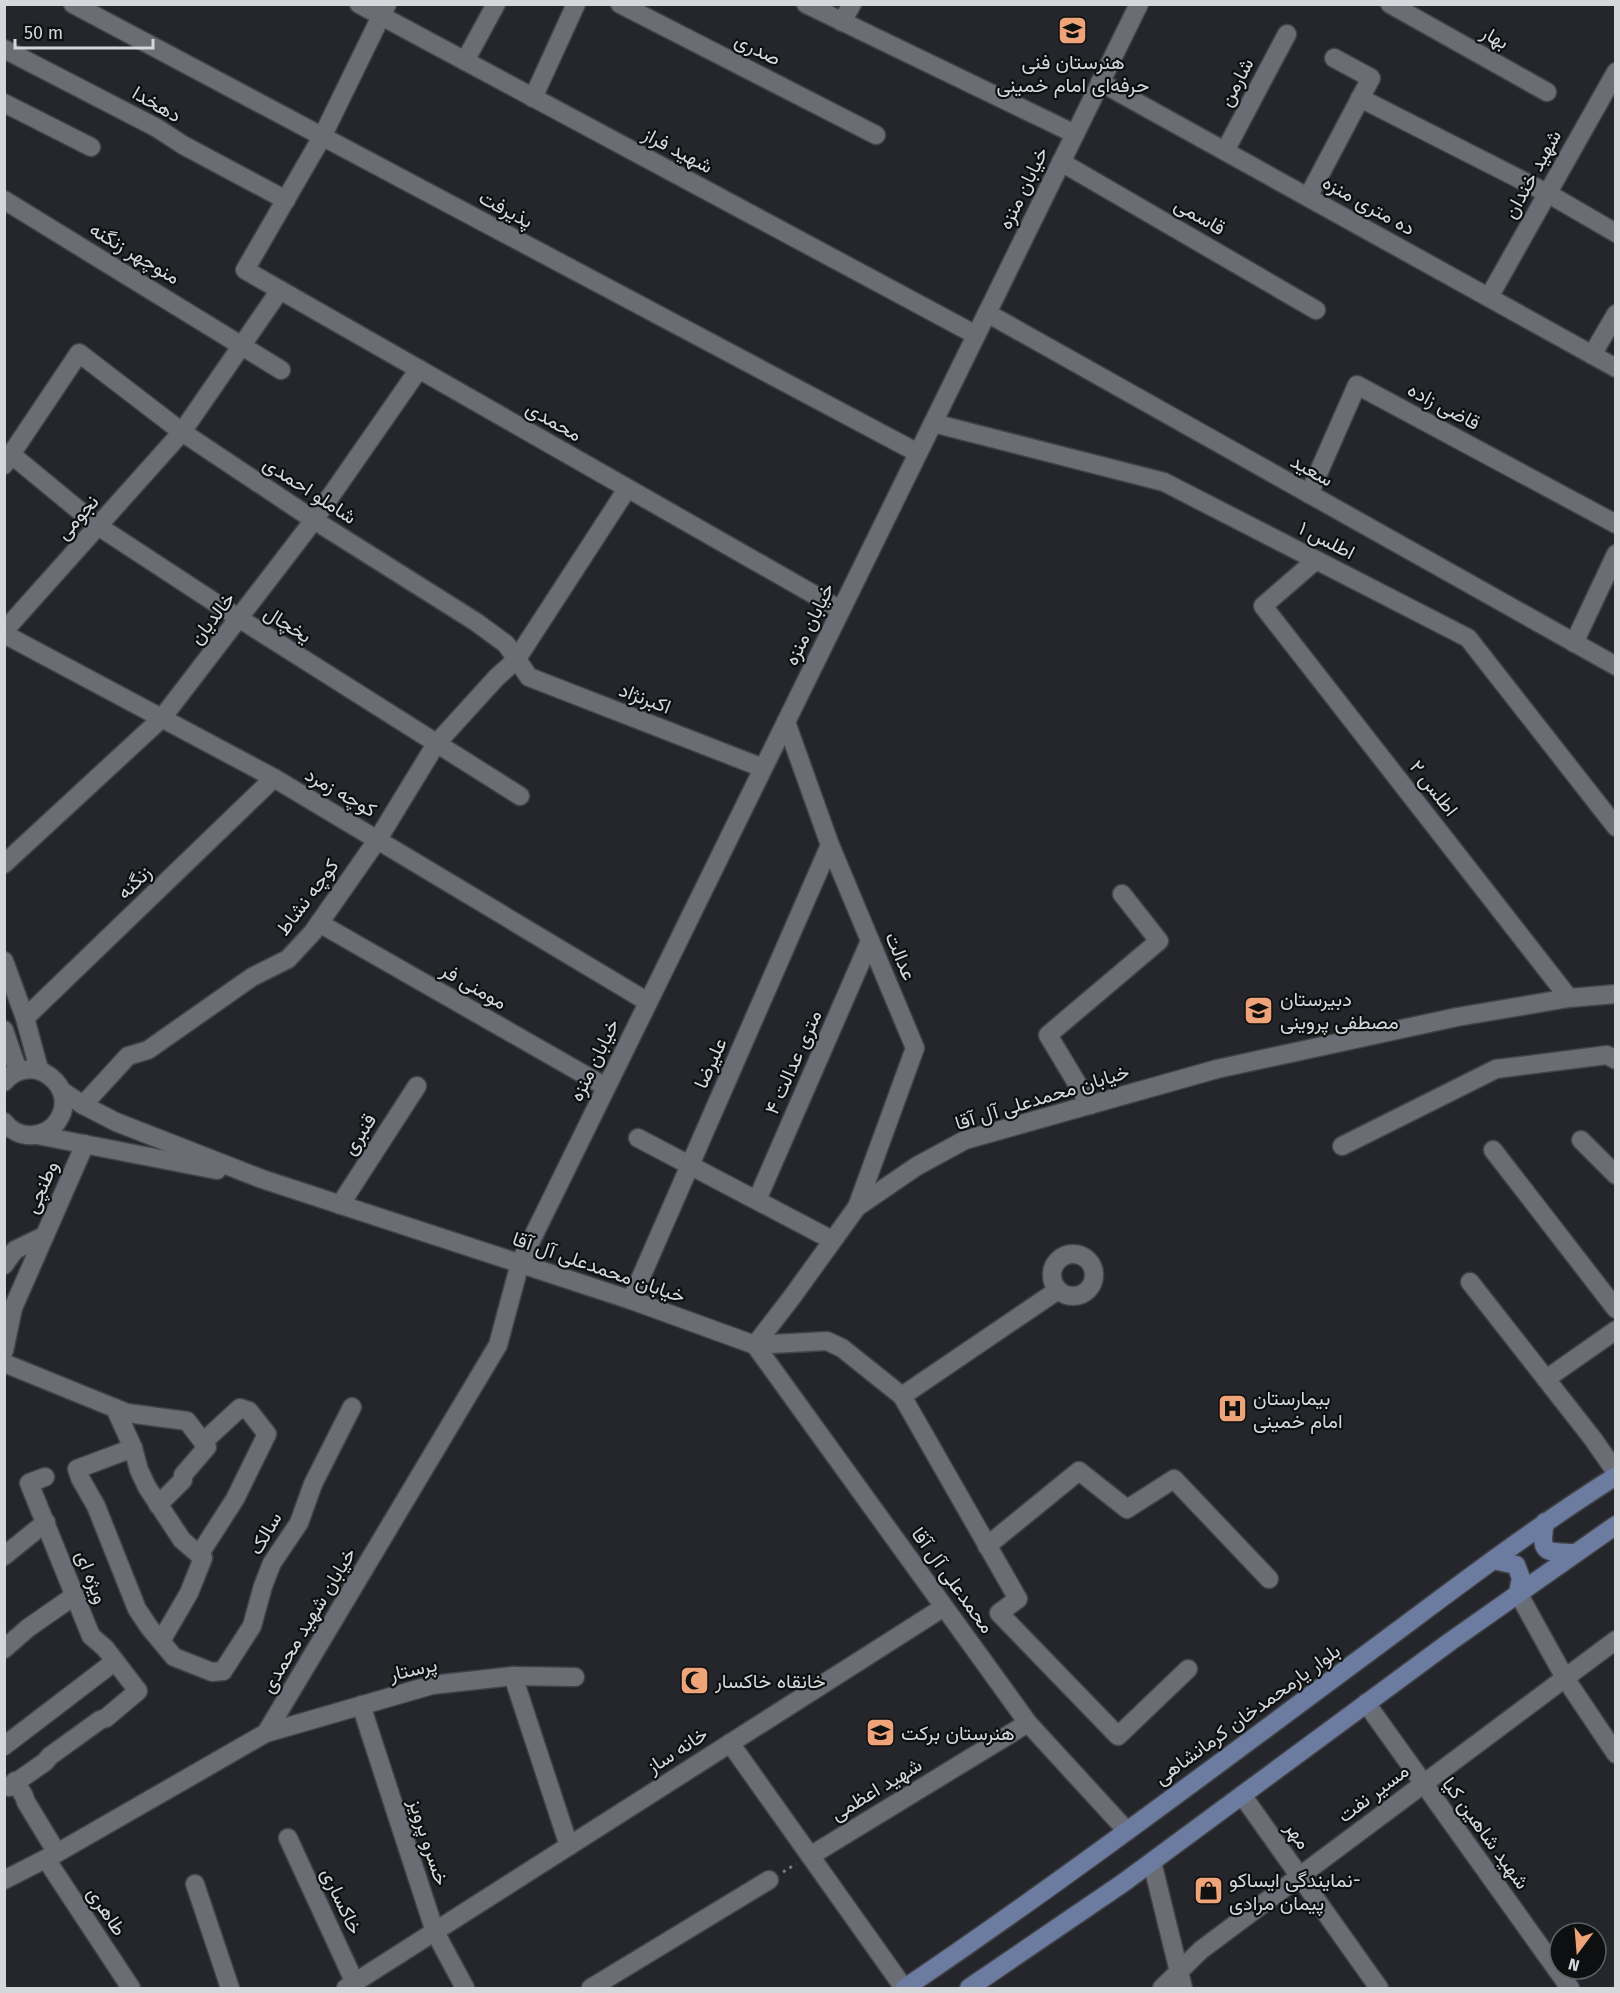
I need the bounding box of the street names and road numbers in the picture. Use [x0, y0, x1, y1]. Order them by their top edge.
street label: بهار [1476, 19, 1513, 55]
street label: صدری [731, 27, 785, 72]
street label: شارمن [1213, 54, 1260, 111]
street label: دهخدا [128, 81, 186, 127]
street label: شهید فراز [638, 121, 717, 179]
street label: شهید خندان [1498, 125, 1567, 223]
street label: خیابان منزه [993, 143, 1054, 234]
street label: ده متری منزه [1318, 170, 1419, 241]
street label: پذیرفت [474, 185, 537, 235]
street label: قاسمی [1170, 192, 1230, 240]
street label: منوچهر زنگنه [84, 217, 185, 291]
street label: قاضی زاده [1403, 377, 1484, 436]
street label: محمدی [522, 395, 586, 447]
street label: سعید [1286, 449, 1338, 491]
street label: شاملو احمدی [258, 451, 361, 530]
street label: نجومی [51, 490, 104, 545]
street label: اطلس ۱ [1295, 516, 1359, 564]
street label: خیابان منزه [779, 579, 840, 670]
street label: خالدیان [184, 587, 240, 649]
street label: یخچال [259, 600, 316, 650]
street label: اکبرنژاد [615, 677, 674, 720]
street label: اطلس ۲ [1405, 755, 1463, 821]
street label: کوچه زمرد [300, 762, 381, 824]
street label: کوچه نشاط [270, 854, 345, 941]
street label: زنگنه [112, 860, 157, 905]
street label: عدالت [880, 928, 922, 984]
street label: مومنی فر [435, 957, 511, 1015]
street label: ۴ متری عدالت [759, 1006, 828, 1118]
street label: خیابان منزه [564, 1015, 625, 1106]
street label: علیرضا [688, 1034, 733, 1092]
street label: خیابان محمدعلی آل آقا [952, 1059, 1132, 1135]
street label: قنبری [337, 1109, 382, 1160]
street label: وطنچی [19, 1157, 65, 1218]
street label: خیابان محمدعلی آل آقا [509, 1226, 689, 1308]
street label: سالک [243, 1507, 287, 1559]
street label: محمدعلی آل آقا [906, 1522, 1000, 1638]
street label: خیابان شهید محمدی [255, 1543, 362, 1698]
street label: ویژه ای [70, 1547, 113, 1608]
street label: بلوار یارمحمدخان کرمانشاهی [1149, 1638, 1345, 1790]
street label: پرستار [386, 1652, 440, 1688]
street label: خانه ساز [641, 1721, 713, 1780]
street label: شهید اعظمی [826, 1752, 927, 1826]
street label: مسیر نفت [1333, 1759, 1414, 1828]
street label: شهید شاهین کیا [1436, 1772, 1535, 1894]
street label: خسرو پرویز [402, 1795, 454, 1889]
street label: مهر [1279, 1816, 1316, 1854]
street label: خاکساری [315, 1864, 368, 1938]
street label: طاهری [81, 1882, 132, 1941]

